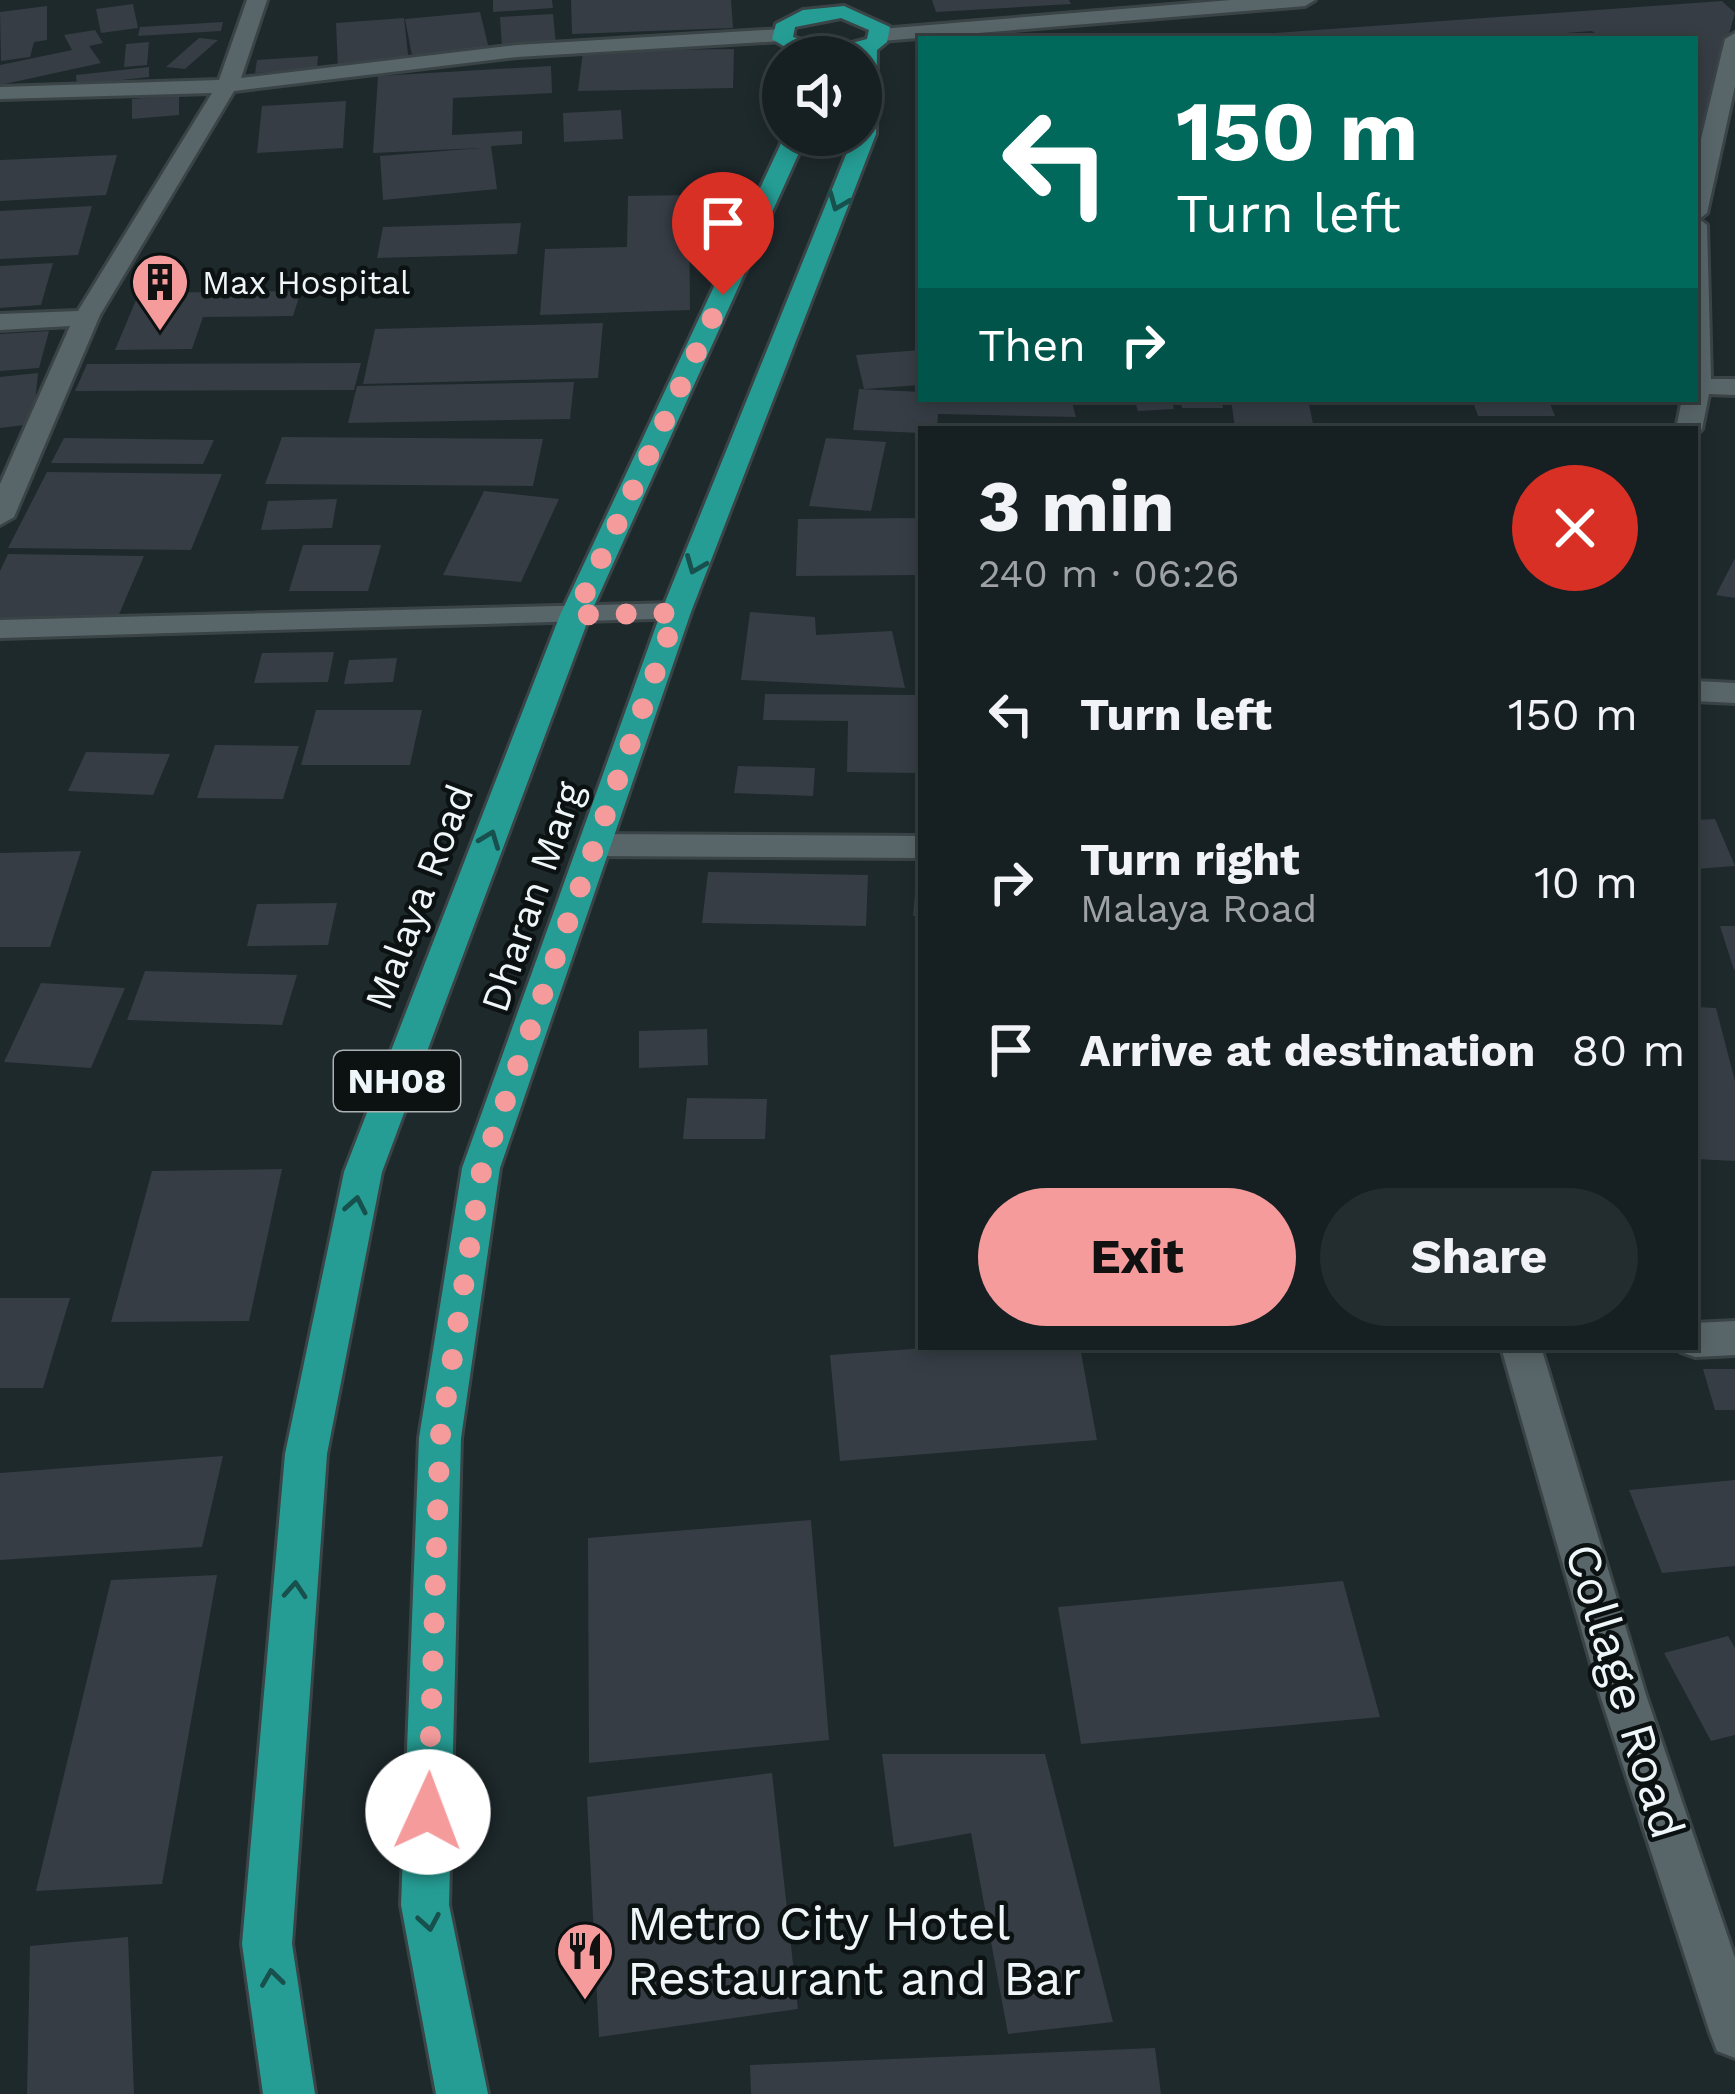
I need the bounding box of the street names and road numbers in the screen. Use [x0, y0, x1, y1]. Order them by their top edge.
street label: Dharan Marg [472, 776, 592, 1018]
street label: Malaya Road [355, 778, 483, 1016]
road number: NH08 [334, 1051, 460, 1111]
street label: Collage Road [1553, 1537, 1697, 1845]

